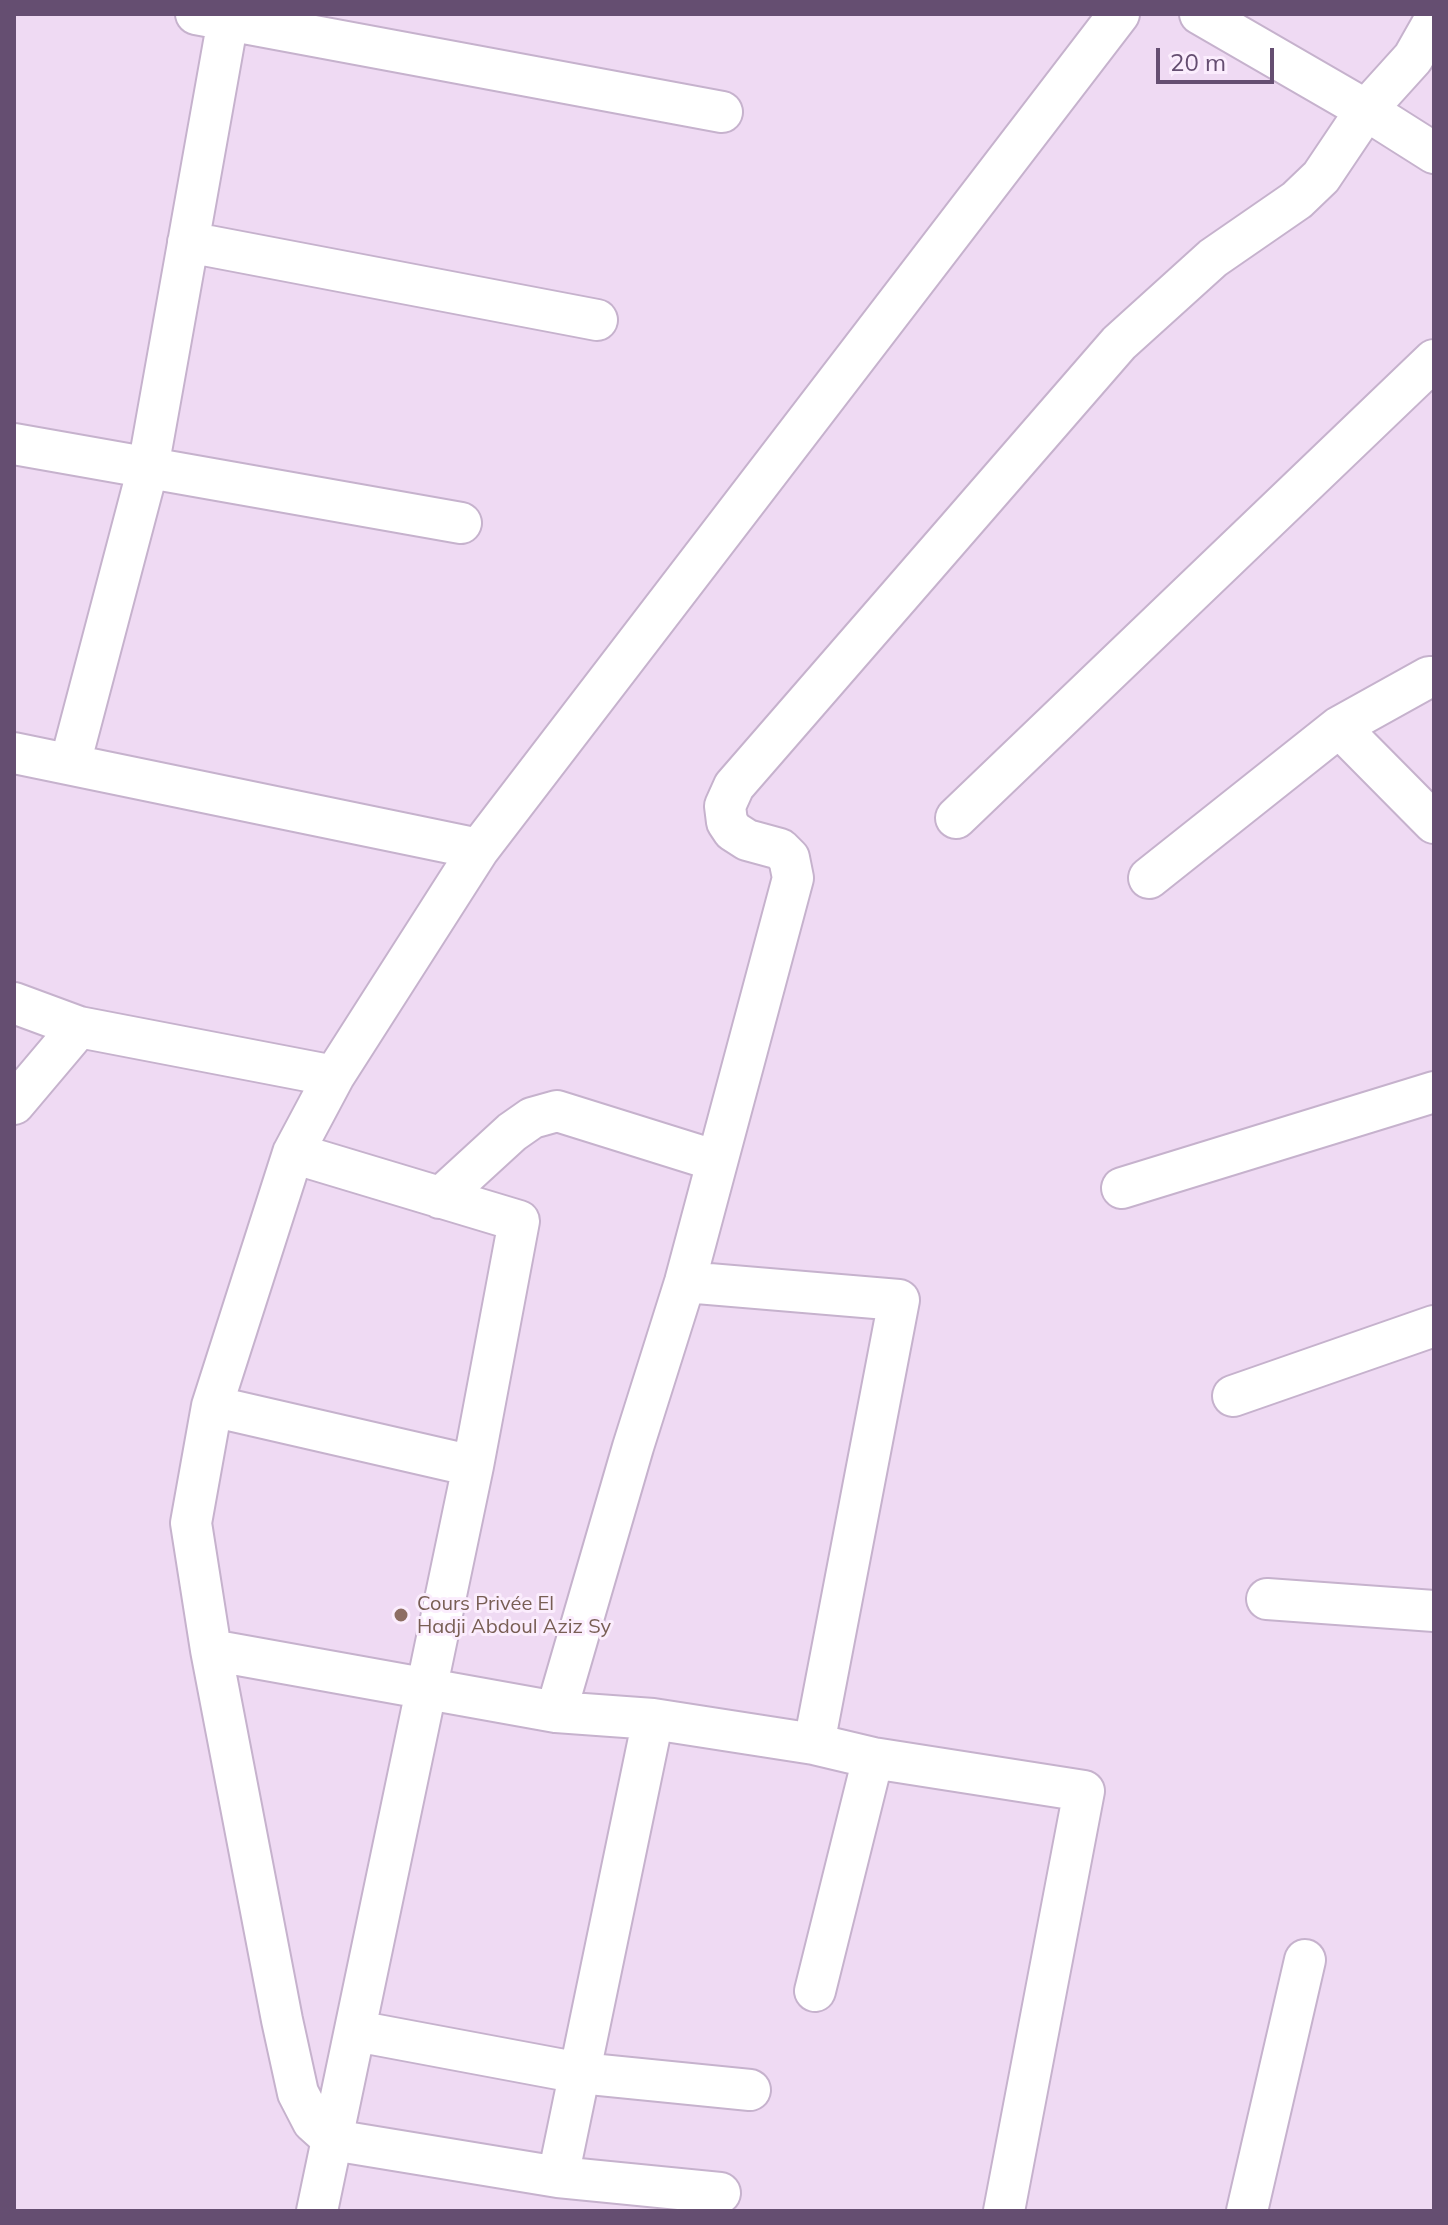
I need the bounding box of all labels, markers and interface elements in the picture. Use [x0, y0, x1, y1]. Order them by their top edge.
scale bar [1160, 32, 1278, 82]
text: 20 m [1170, 47, 1226, 77]
place label: Cours Privée El Hadji Abdoul Aziz Sy [417, 1592, 611, 1639]
marker: Cours Privée El Hadji Abdoul Aziz Sy [392, 1606, 410, 1624]

